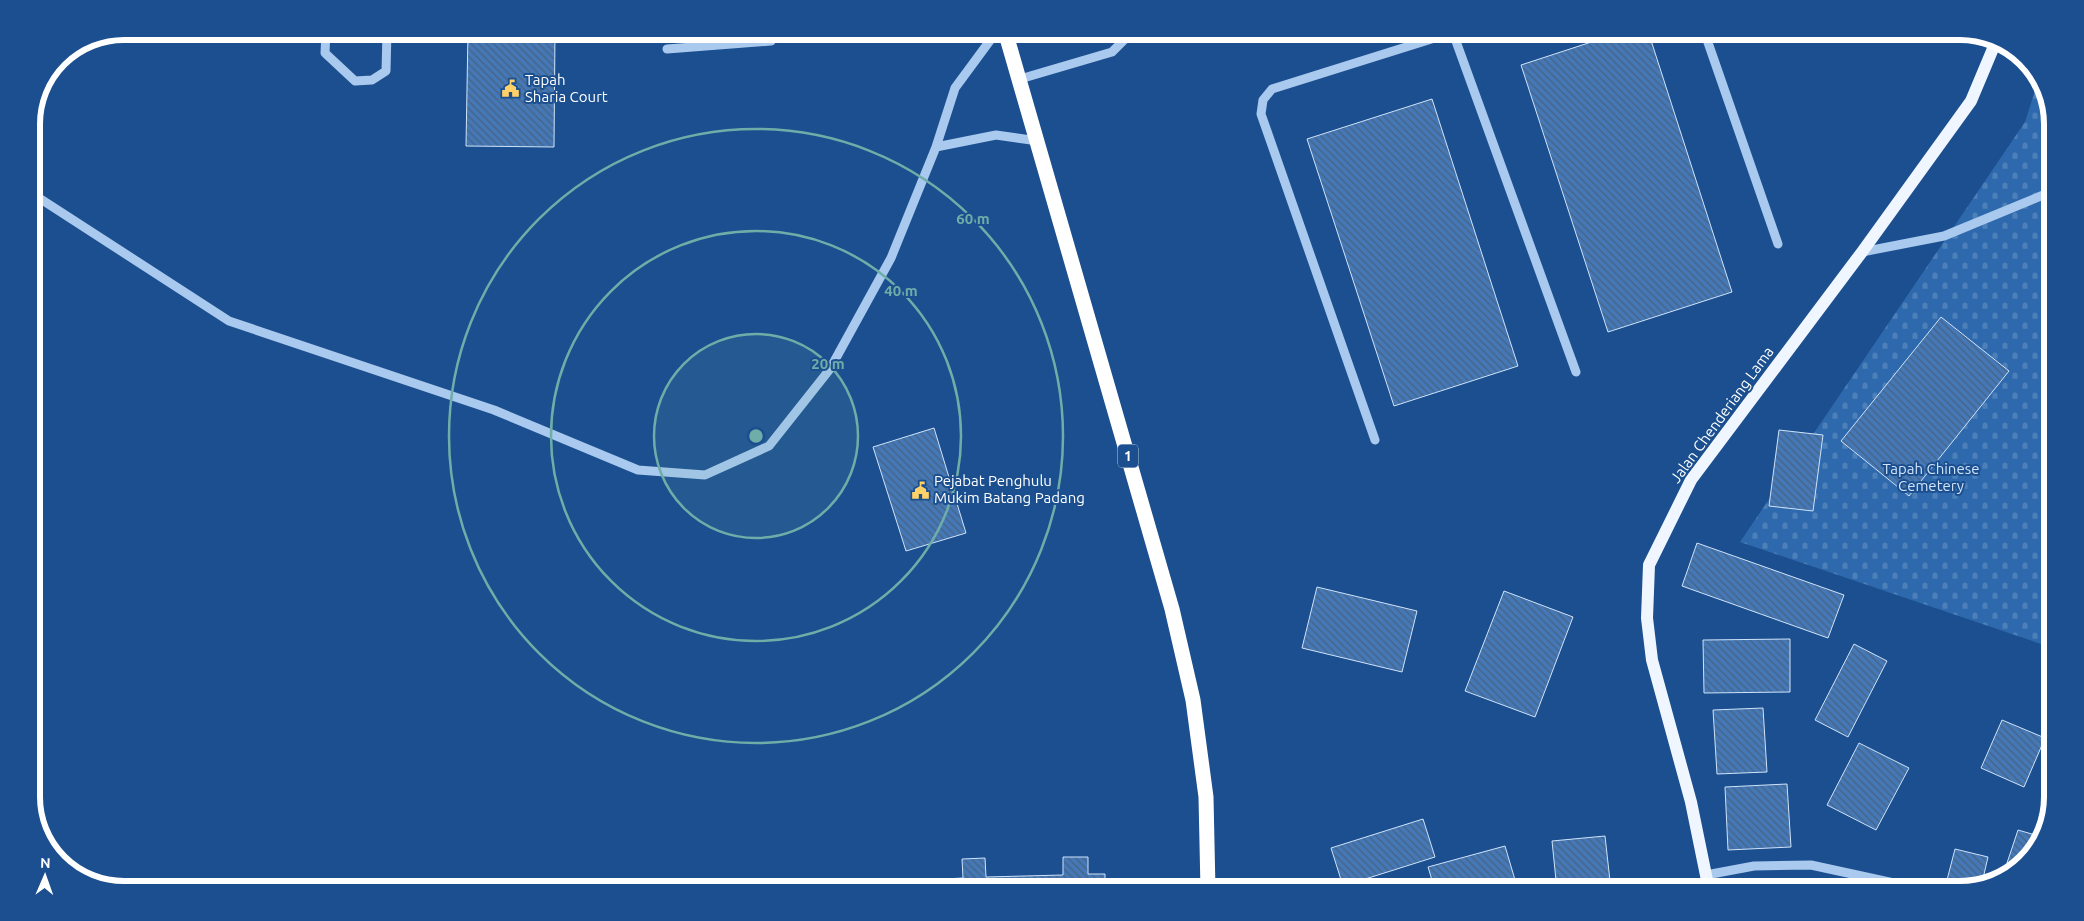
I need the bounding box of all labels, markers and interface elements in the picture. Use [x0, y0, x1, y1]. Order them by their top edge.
place label: Tapah Sharia Court [525, 71, 608, 105]
public building icon: Tapah Sharia Court [501, 79, 521, 99]
text: 60 m [956, 210, 990, 227]
text: 40 m [884, 282, 918, 299]
street label: Jalan Chenderiang Lama [1666, 343, 1777, 486]
text: 20 m [811, 355, 845, 372]
centre of rings [747, 427, 765, 445]
road number: 1 [1118, 444, 1138, 468]
park label: Tapah Chinese Cemetery [1883, 460, 1980, 494]
place label: Pejabat Penghulu Mukim Batang Padang [934, 472, 1085, 506]
public building icon: Pejabat Penghulu Mukim Batang Padang [910, 480, 930, 500]
north arrow [20, 851, 70, 901]
text: N [40, 855, 51, 871]

